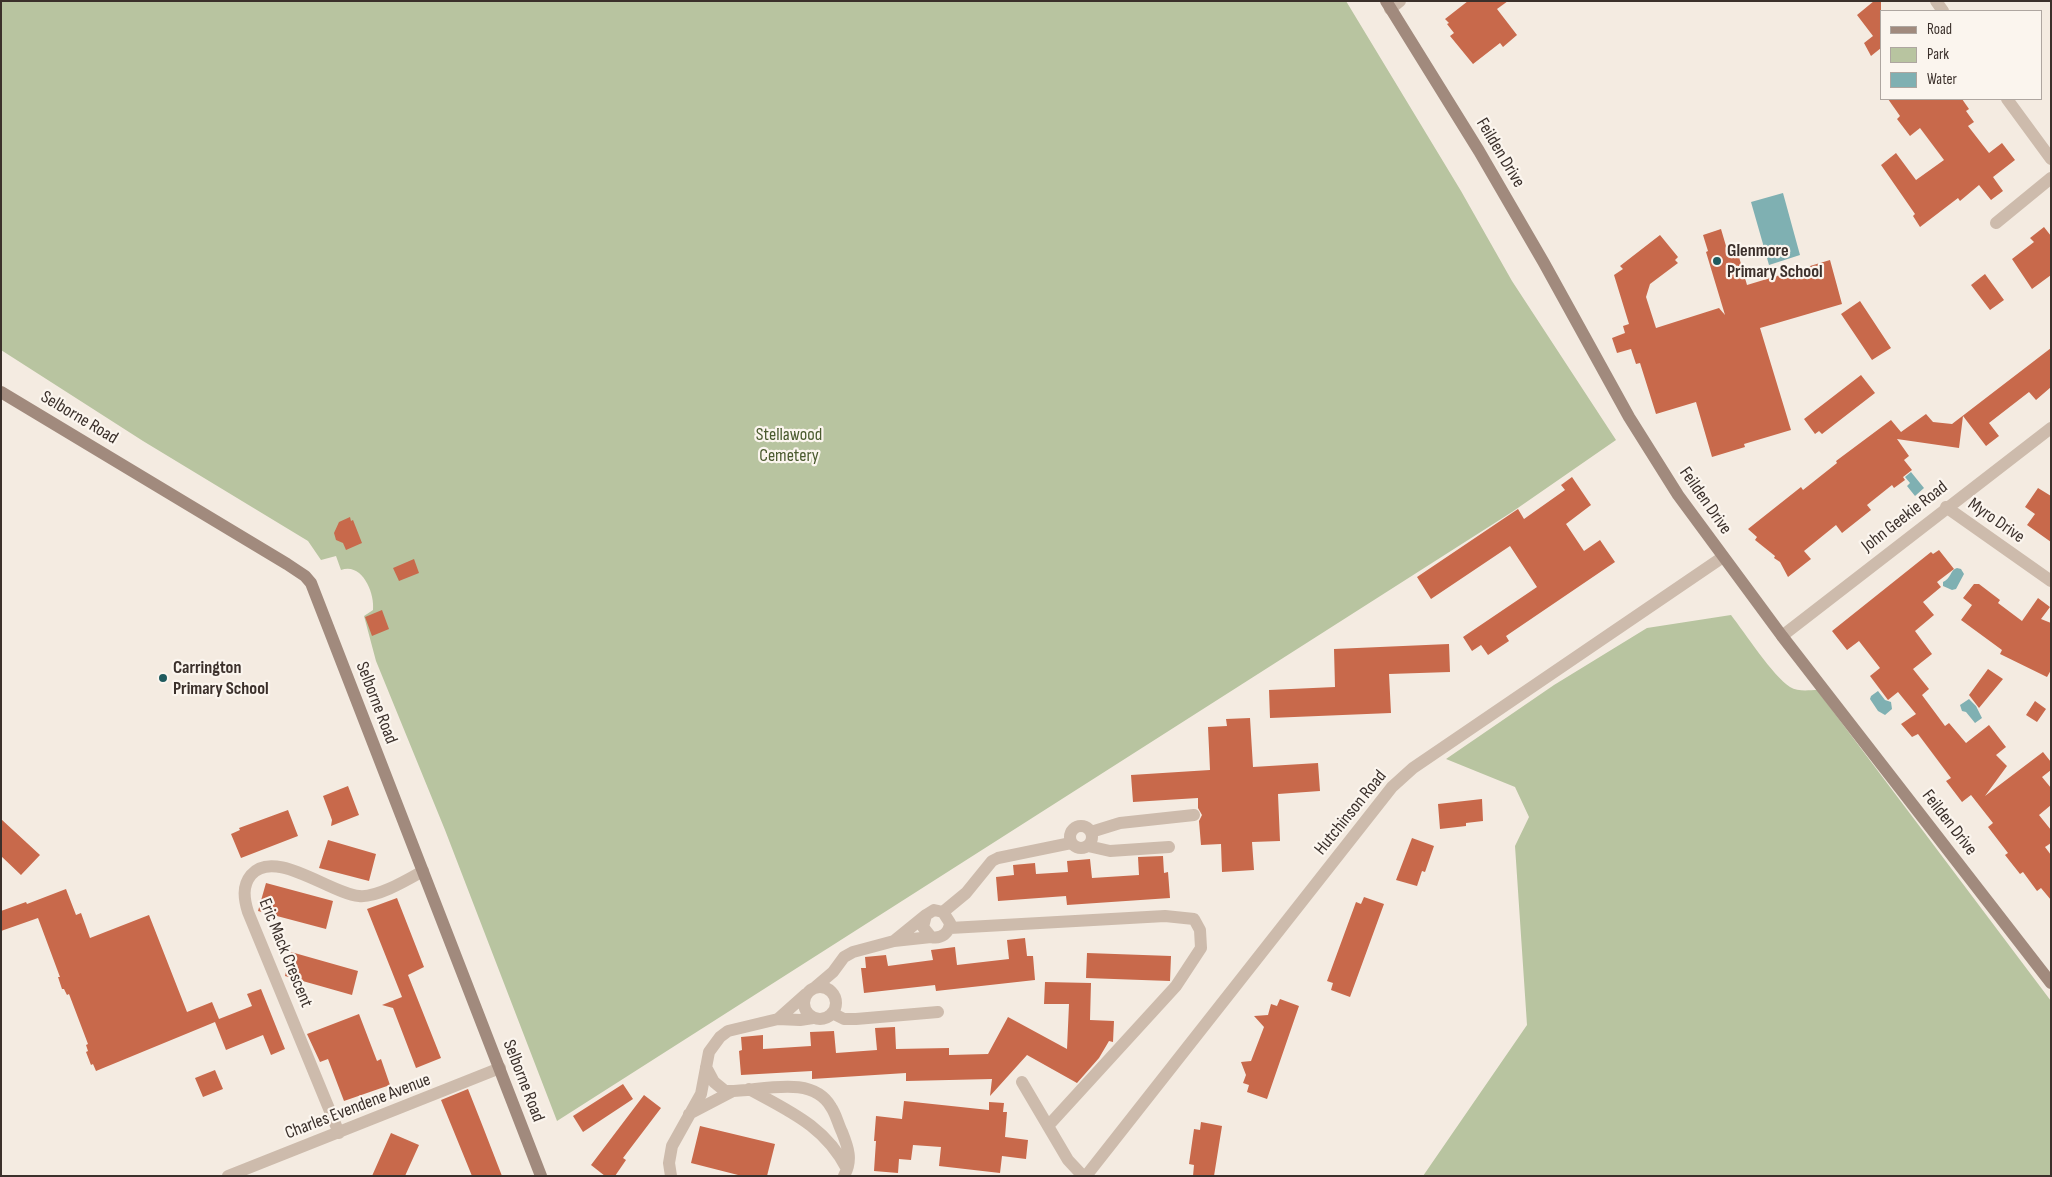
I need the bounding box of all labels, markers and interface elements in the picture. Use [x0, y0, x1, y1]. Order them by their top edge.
legend [1880, 10, 2042, 100]
text: Road [1927, 20, 1952, 39]
text: Park [1927, 45, 1949, 64]
text: Water [1927, 70, 1957, 89]
street label: Feilden Drive [1471, 114, 1529, 192]
place label: Glenmore Primary School [1727, 240, 1823, 282]
marker: Glenmore Primary School [1711, 255, 1723, 267]
street label: Selborne Road [37, 387, 121, 449]
park label: Stellawood Cemetery [756, 424, 822, 466]
street label: Feilden Drive [1674, 463, 1736, 539]
street label: John Geekie Road [1858, 477, 1952, 557]
street label: Myro Drive [1963, 494, 2029, 548]
place label: Carrington Primary School [173, 657, 269, 700]
street label: Selborne Road [350, 659, 402, 747]
marker: Carrington Primary School [157, 672, 169, 684]
street label: Hutchinson Road [1310, 766, 1392, 860]
street label: Feilden Drive [1917, 786, 1981, 860]
street label: Eric Mack Crescent [253, 895, 317, 1011]
street label: Selborne Road [497, 1037, 549, 1125]
street label: Charles Evendene Avenue [282, 1069, 434, 1145]

